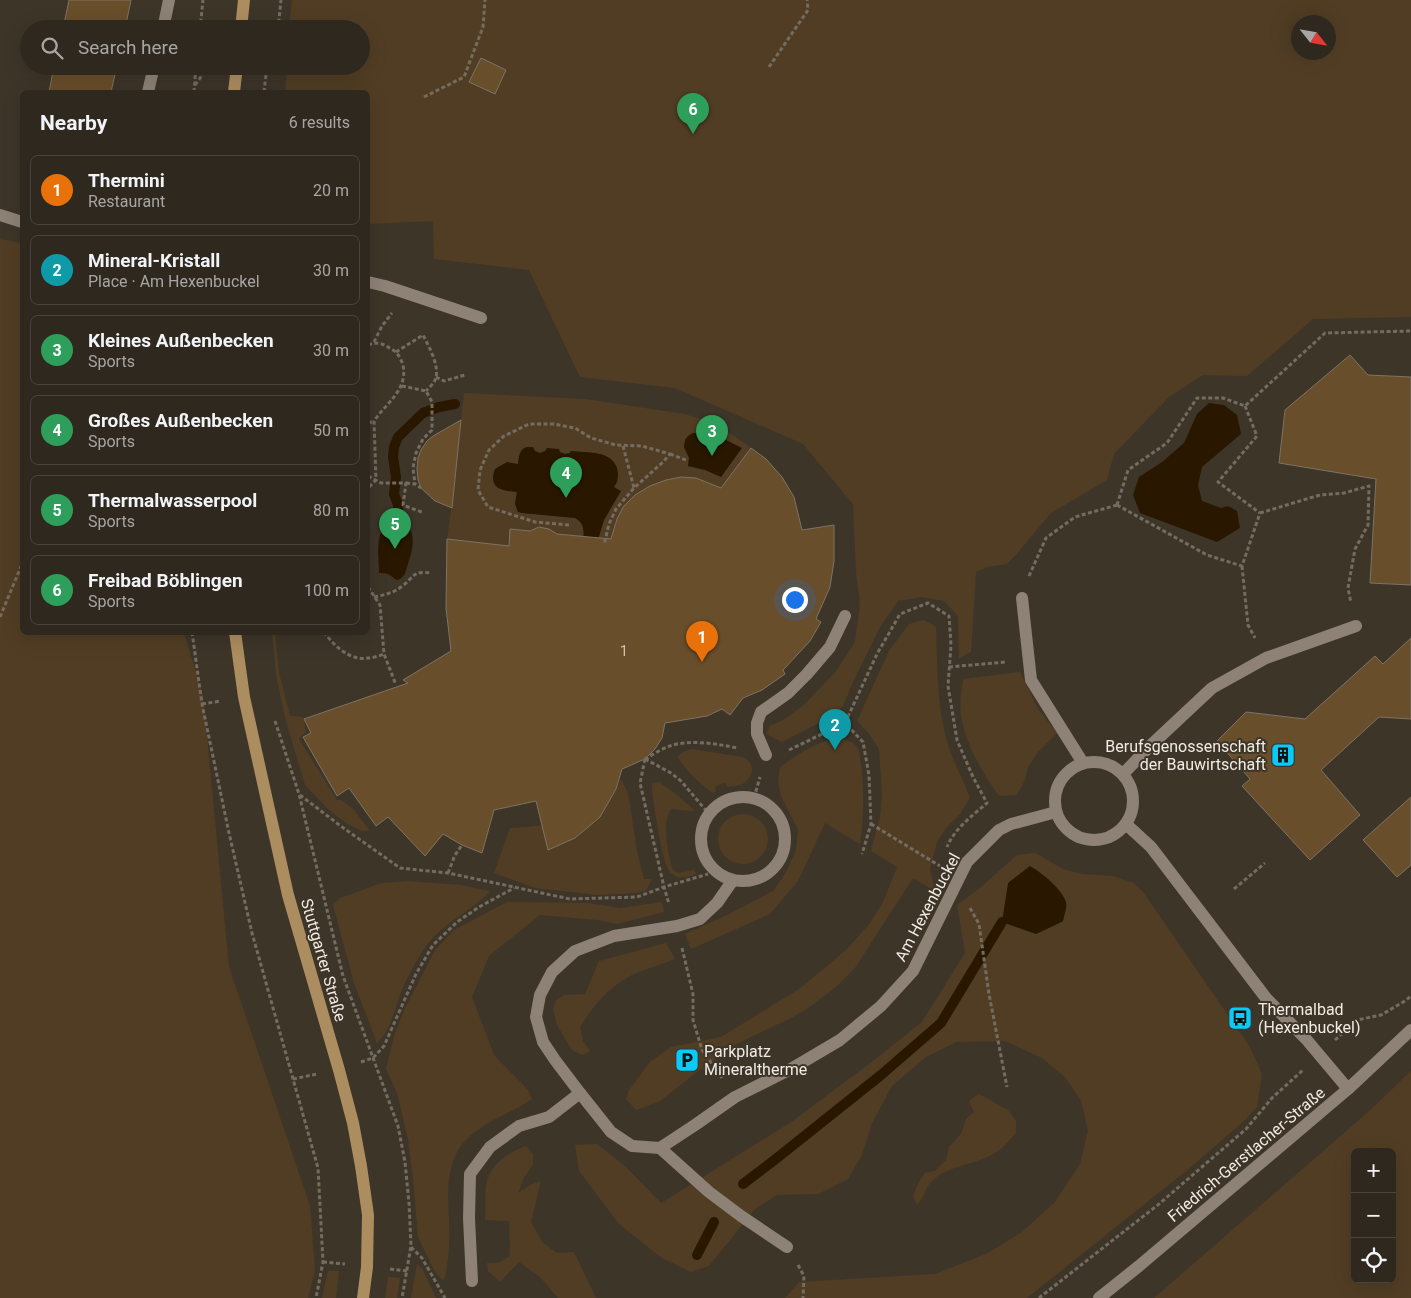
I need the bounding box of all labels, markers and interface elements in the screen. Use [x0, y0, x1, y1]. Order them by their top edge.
north arrow [1291, 15, 1336, 60]
search box [20, 20, 370, 75]
icon: search [38, 34, 66, 62]
text: Search here [78, 36, 178, 59]
pin: 6 [677, 93, 709, 134]
text: Nearby [40, 111, 107, 135]
text: 6 results [289, 113, 350, 132]
text: Thermini [88, 169, 165, 192]
text: 1 [52, 181, 62, 200]
text: 20 m [313, 181, 349, 200]
text: Restaurant [88, 192, 165, 211]
text: Mineral-Kristall [88, 249, 220, 272]
text: 2 [52, 261, 62, 280]
text: 30 m [313, 261, 349, 280]
text: Place · Am Hexenbuckel [88, 272, 260, 291]
text: Kleines Außenbecken [88, 329, 274, 352]
text: 3 [52, 341, 62, 360]
text: 30 m [313, 341, 349, 360]
text: Sports [88, 352, 135, 371]
text: Großes Außenbecken [88, 409, 273, 432]
pin: 3 [696, 415, 728, 456]
text: 4 [52, 421, 62, 440]
text: 50 m [313, 421, 349, 440]
text: Sports [88, 432, 135, 451]
pin: 4 [550, 457, 582, 498]
text: Thermalwasserpool [88, 489, 257, 512]
text: 5 [52, 501, 62, 520]
text: 80 m [313, 501, 349, 520]
pin: 5 [379, 508, 411, 549]
text: Sports [88, 512, 135, 531]
text: Freibad Böblingen [88, 569, 243, 592]
text: 6 [52, 581, 62, 600]
text: 100 m [304, 581, 349, 600]
your location [782, 587, 808, 613]
text: Sports [88, 592, 135, 611]
pin: 1 [686, 621, 718, 662]
house number: 1 [620, 643, 628, 659]
pin: 2 [819, 709, 851, 750]
place label: Berufsgenossenschaft der Bauwirtschaft [1105, 737, 1266, 774]
building icon: Berufsgenossenschaft der Bauwirtschaft [1270, 742, 1296, 768]
street label: Am Hexenbuckel [891, 850, 964, 965]
street label: Stuttgarter Straße [297, 896, 350, 1024]
place label: Thermalbad (Hexenbuckel) [1258, 1000, 1361, 1037]
bus stop icon: Thermalbad (Hexenbuckel) [1227, 1005, 1253, 1031]
place label: Parkplatz Mineraltherme [704, 1042, 807, 1079]
parking icon: Parkplatz Mineraltherme [674, 1047, 700, 1073]
street label: Friedrich-Gerstlacher-Straße [1164, 1083, 1329, 1226]
map controls [1351, 1148, 1396, 1283]
button: + [1351, 1148, 1396, 1193]
button: − [1351, 1193, 1396, 1238]
button: locate [1351, 1238, 1396, 1283]

